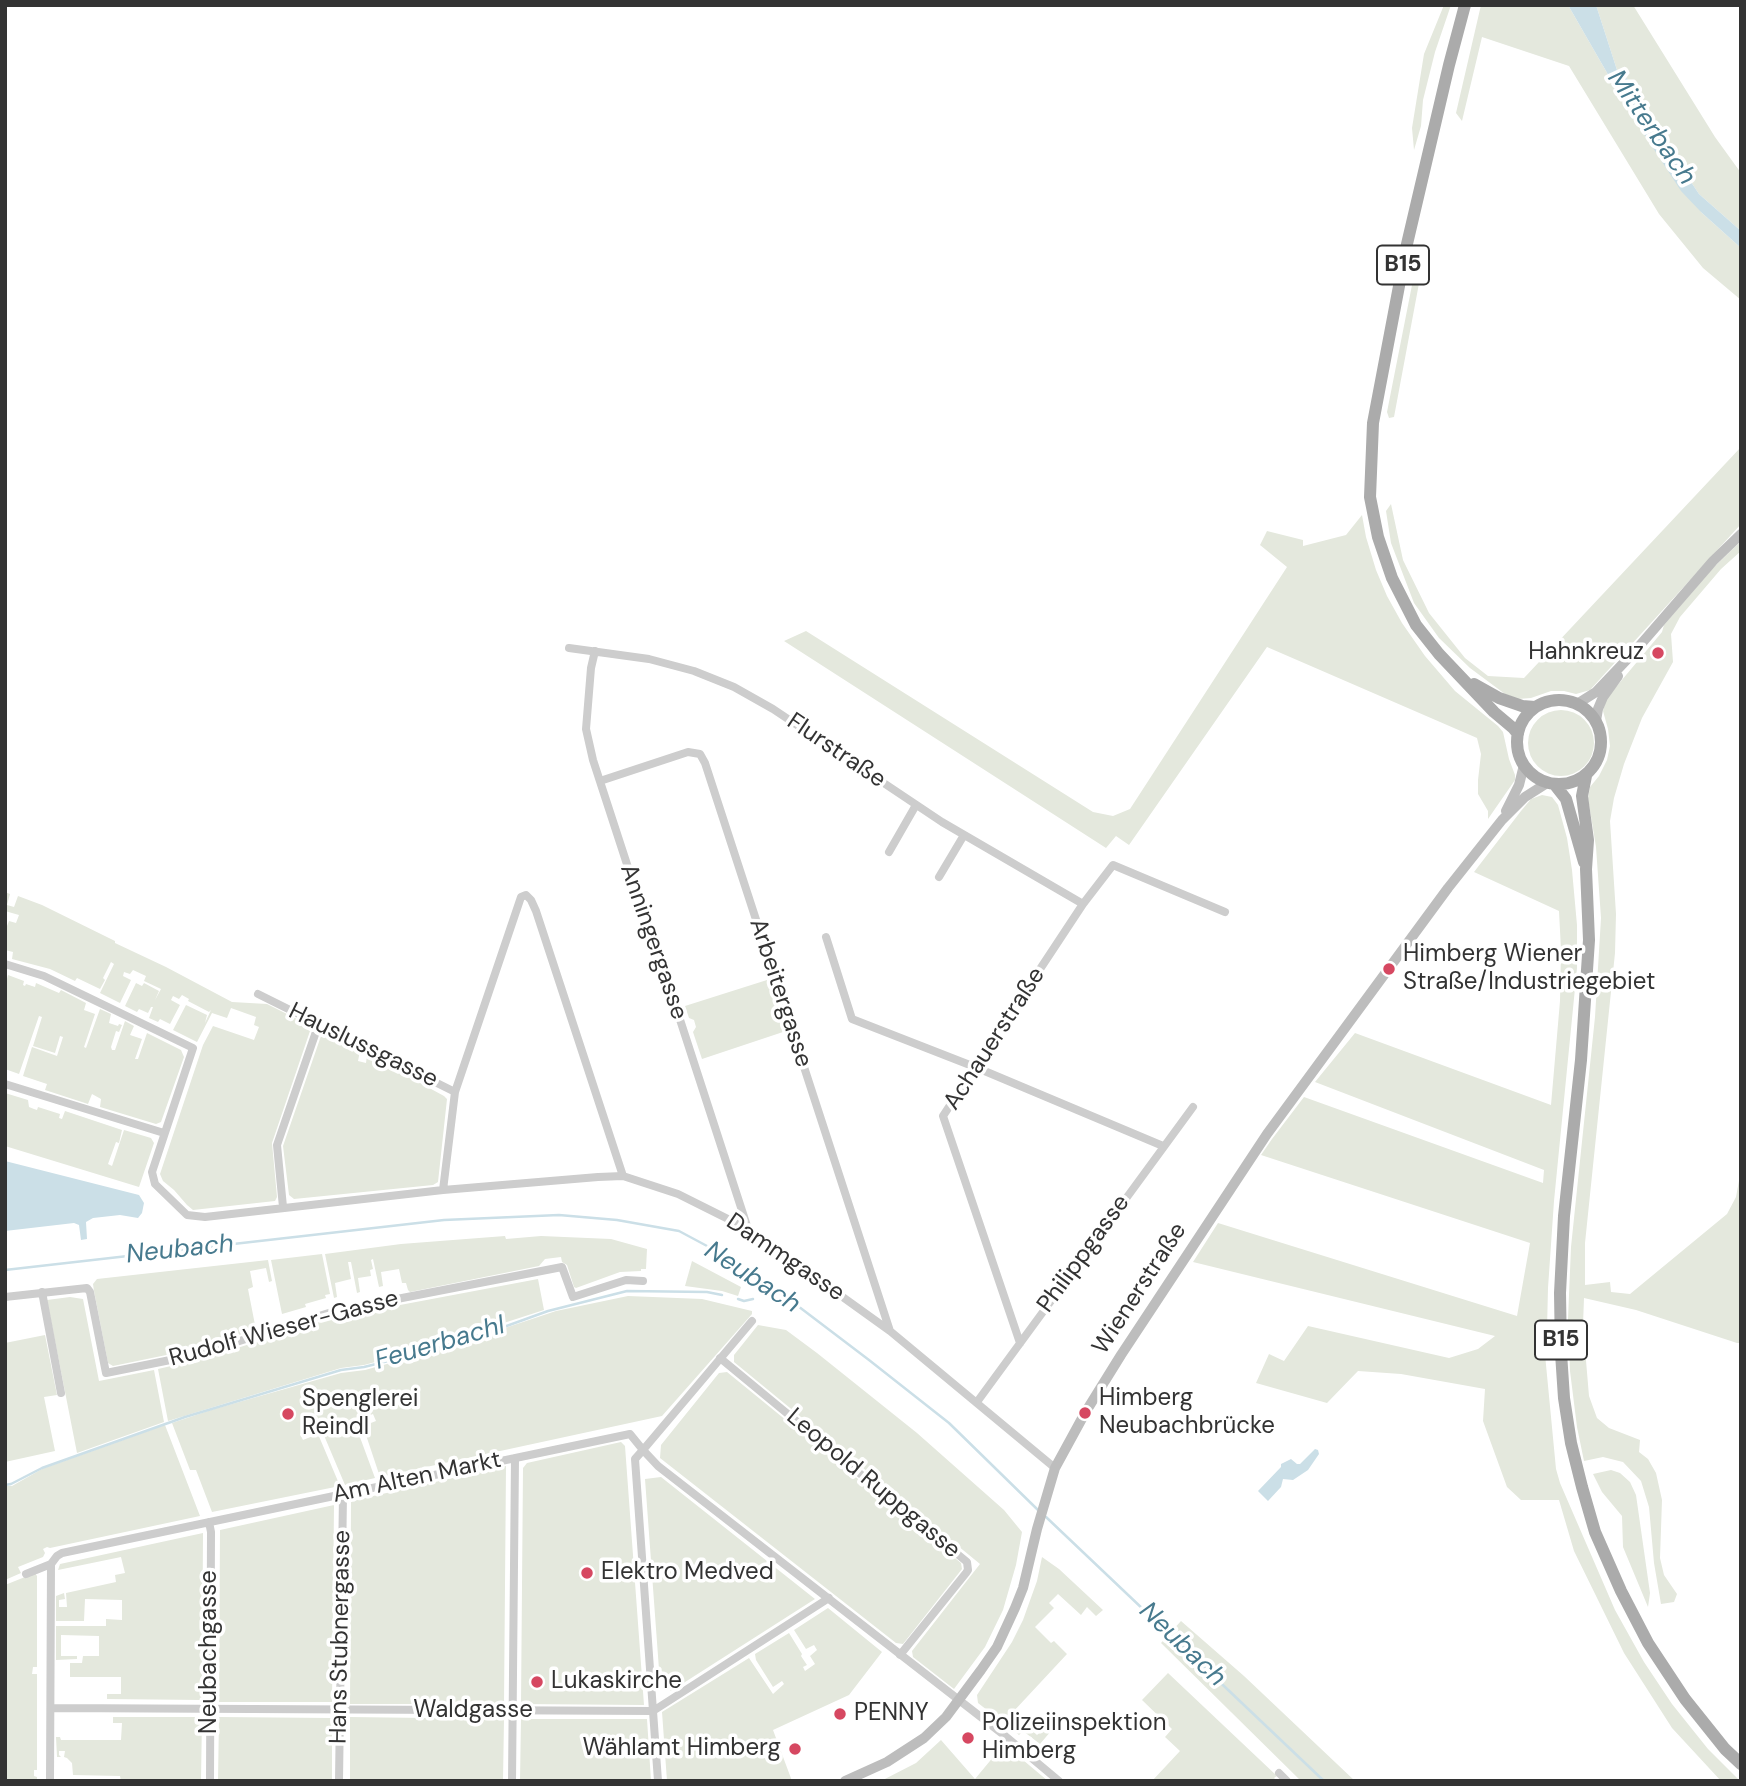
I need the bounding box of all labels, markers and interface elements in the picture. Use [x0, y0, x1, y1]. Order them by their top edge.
water label: Mitterbach [1600, 65, 1702, 191]
road number: B15 [1377, 246, 1429, 284]
place label: Hahnkreuz [1528, 639, 1644, 667]
marker: Hahnkreuz [1650, 645, 1666, 661]
street label: Flurstraße [781, 708, 891, 794]
street label: Anningergasse [613, 861, 693, 1023]
street label: Arbeitergasse [742, 915, 818, 1071]
place label: Himberg Wiener Straße/Industriegebiet [1403, 941, 1655, 997]
marker: Himberg Wiener Straße/Industriegebiet [1381, 961, 1397, 977]
street label: Achauerstraße [938, 962, 1052, 1116]
street label: Hauslussgasse [284, 997, 442, 1095]
street label: Philippgasse [1032, 1190, 1136, 1318]
street label: Dammgasse [720, 1208, 850, 1308]
street label: Wienerstraße [1087, 1218, 1193, 1360]
water label: Neubach [125, 1229, 235, 1271]
water label: Neubach [698, 1235, 806, 1321]
street label: Rudolf Wieser-Gasse [166, 1285, 402, 1373]
water label: Feuerbachl [371, 1311, 509, 1377]
road number: B15 [1535, 1320, 1587, 1359]
place label: Himberg Neubachbrücke [1099, 1385, 1275, 1441]
place label: Spenglerei Reindl [302, 1386, 419, 1442]
street label: Leopold Ruppgasse [780, 1403, 966, 1565]
marker: Himberg Neubachbrücke [1077, 1405, 1093, 1421]
marker: Spenglerei Reindl [280, 1406, 296, 1422]
street label: Am Alten Markt [330, 1446, 504, 1510]
street label: Hans Stubnergasse [325, 1530, 357, 1744]
place label: Elektro Medved [601, 1559, 774, 1587]
marker: Elektro Medved [579, 1565, 595, 1581]
street label: Neubachgasse [196, 1570, 224, 1734]
water label: Neubach [1132, 1596, 1232, 1694]
place label: Lukaskirche [551, 1668, 682, 1696]
marker: Lukaskirche [529, 1674, 545, 1690]
street label: Waldgasse [413, 1697, 533, 1725]
place label: PENNY [854, 1700, 929, 1728]
marker: PENNY [832, 1706, 848, 1722]
place label: Polizeiinspektion Himberg [982, 1710, 1166, 1766]
marker: Polizeiinspektion Himberg [960, 1730, 976, 1746]
place label: Wählamt Himberg [582, 1735, 781, 1763]
marker: Wählamt Himberg [787, 1741, 803, 1757]

